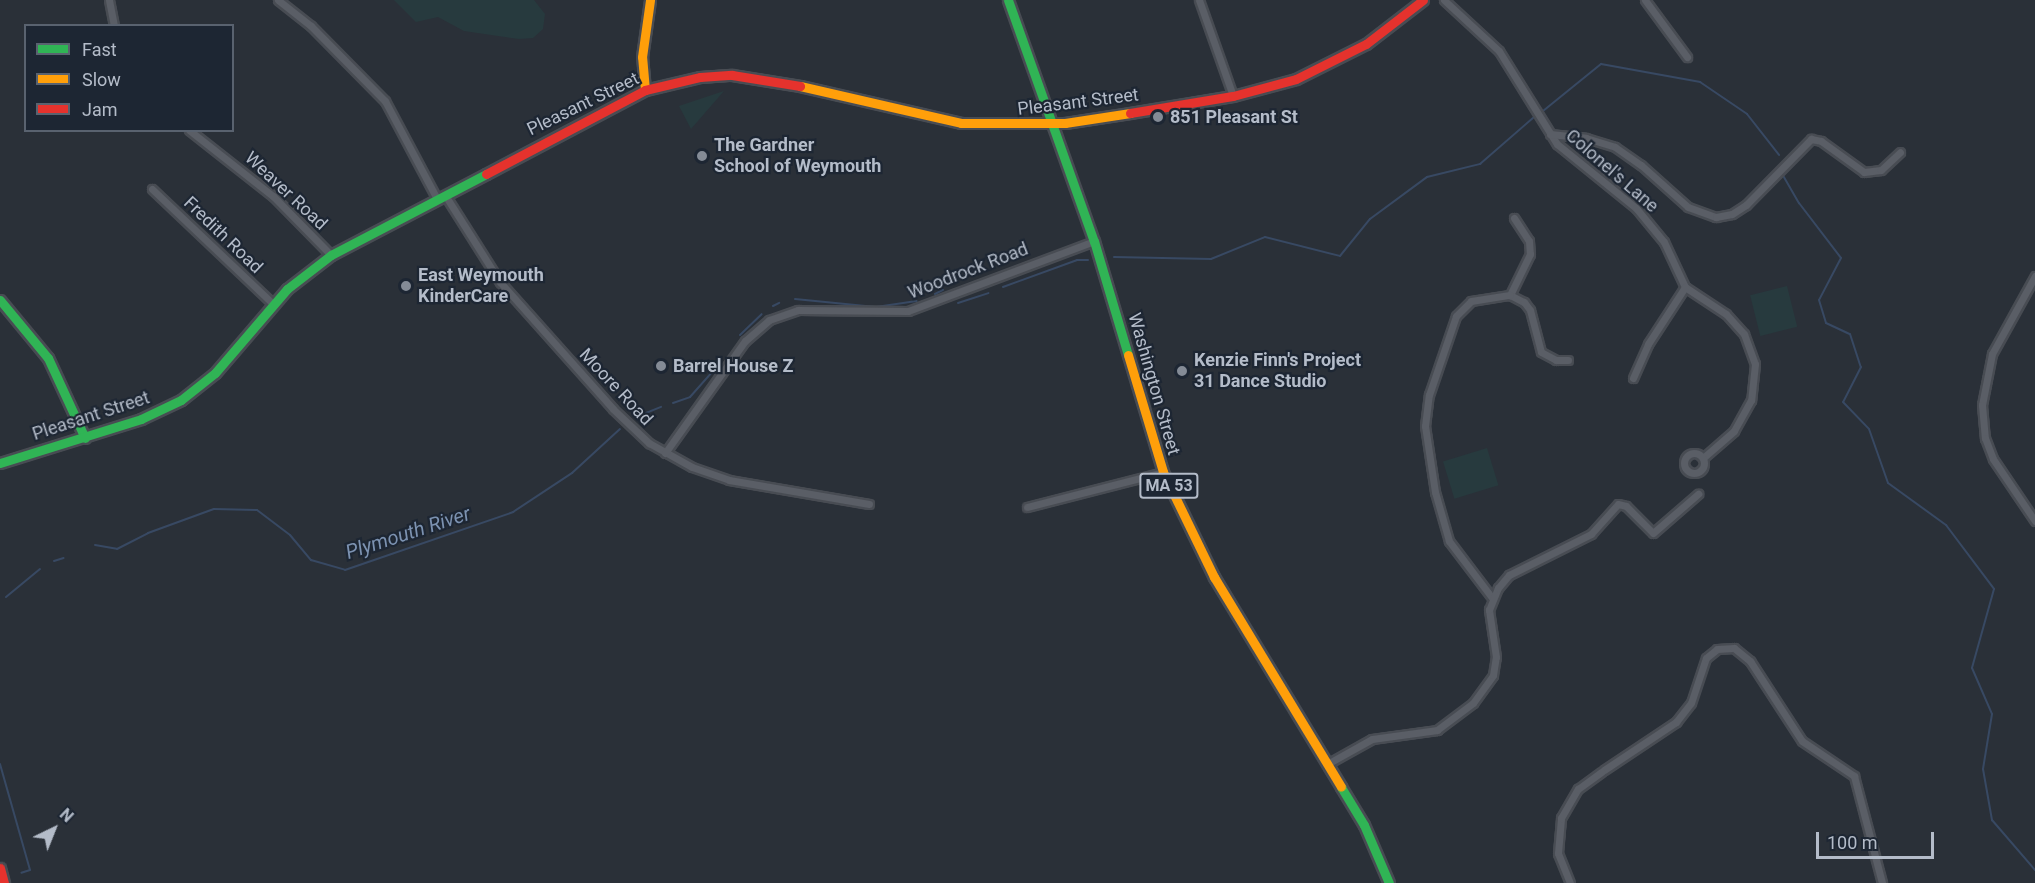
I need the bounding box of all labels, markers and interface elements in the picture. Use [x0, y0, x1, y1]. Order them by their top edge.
legend [24, 24, 234, 132]
text: Fast [82, 39, 117, 60]
street label: Pleasant Street [523, 68, 643, 140]
text: Slow [82, 69, 121, 90]
street label: Pleasant Street [1016, 84, 1140, 120]
text: Jam [82, 99, 118, 120]
place label: 851 Pleasant St [1170, 106, 1298, 128]
marker: 851 Pleasant St [1151, 110, 1165, 124]
street label: Colonel's Lane [1561, 125, 1663, 217]
place label: The Gardner School of Weymouth [714, 135, 881, 178]
street label: Weaver Road [240, 147, 332, 235]
marker: The Gardner School of Weymouth [695, 149, 709, 163]
street label: Fredith Road [179, 192, 267, 278]
street label: Woodrock Road [905, 238, 1031, 304]
place label: East Weymouth KinderCare [418, 265, 544, 308]
marker: East Weymouth KinderCare [399, 279, 413, 293]
street label: Washington Street [1123, 310, 1185, 458]
street label: Moore Road [575, 344, 657, 430]
place label: Kenzie Finn's Project 31 Dance Studio [1194, 350, 1361, 392]
place label: Barrel House Z [673, 355, 793, 377]
marker: Barrel House Z [654, 359, 668, 373]
marker: Kenzie Finn's Project 31 Dance Studio [1175, 364, 1189, 378]
street label: Pleasant Street [30, 387, 152, 445]
road number: MA 53 [1139, 473, 1199, 499]
water label: Plymouth River [343, 502, 473, 564]
north arrow [24, 799, 84, 859]
text: N [56, 805, 77, 826]
scale bar [1819, 820, 1938, 858]
text: 100 m [1827, 832, 1878, 853]

